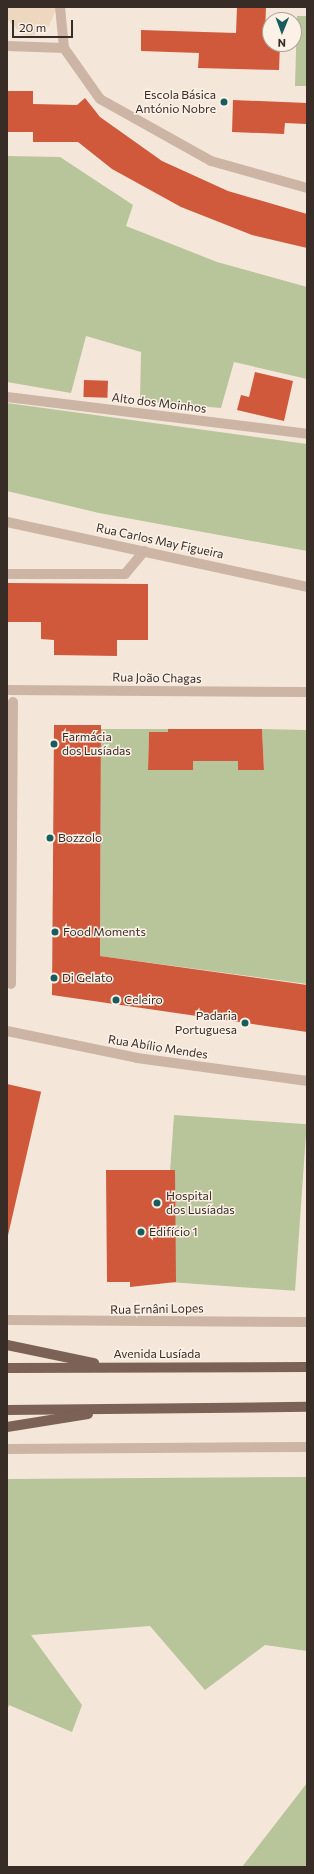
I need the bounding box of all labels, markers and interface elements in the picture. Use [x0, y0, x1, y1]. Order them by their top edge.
scale bar [14, 12, 75, 38]
north arrow [262, 12, 302, 52]
text: 20 m [19, 20, 46, 34]
text: N [278, 37, 286, 50]
place label: Escola Básica António Nobre [135, 88, 216, 116]
marker: Escola Básica António Nobre [219, 97, 229, 107]
street label: Alto dos Moinhos [111, 390, 207, 416]
street label: Rua Carlos May Figueira [95, 520, 225, 562]
street label: Rua João Chagas [112, 670, 202, 686]
place label: Farmácia dos Lusíadas [62, 730, 131, 758]
marker: Farmácia dos Lusíadas [49, 739, 59, 749]
place label: Bozzolo [58, 831, 102, 845]
marker: Bozzolo [45, 833, 55, 843]
place label: Food Moments [63, 925, 146, 939]
marker: Food Moments [50, 927, 60, 937]
place label: Di Gelato [62, 971, 113, 985]
marker: Di Gelato [49, 973, 59, 983]
place label: Celeiro [124, 993, 163, 1007]
marker: Celeiro [111, 995, 121, 1005]
place label: Padaria Portuguesa [175, 1009, 237, 1037]
marker: Padaria Portuguesa [240, 1018, 250, 1028]
street label: Rua Abílio Mendes [107, 1032, 209, 1062]
place label: Hospital dos Lusíadas [166, 1189, 235, 1217]
marker: Hospital dos Lusíadas [151, 1197, 163, 1209]
place label: Edifício 1 [149, 1225, 198, 1239]
marker: Edifício 1 [136, 1227, 146, 1237]
street label: Rua Ernâni Lopes [110, 1301, 204, 1317]
street label: Avenida Lusíada [113, 1347, 201, 1361]

